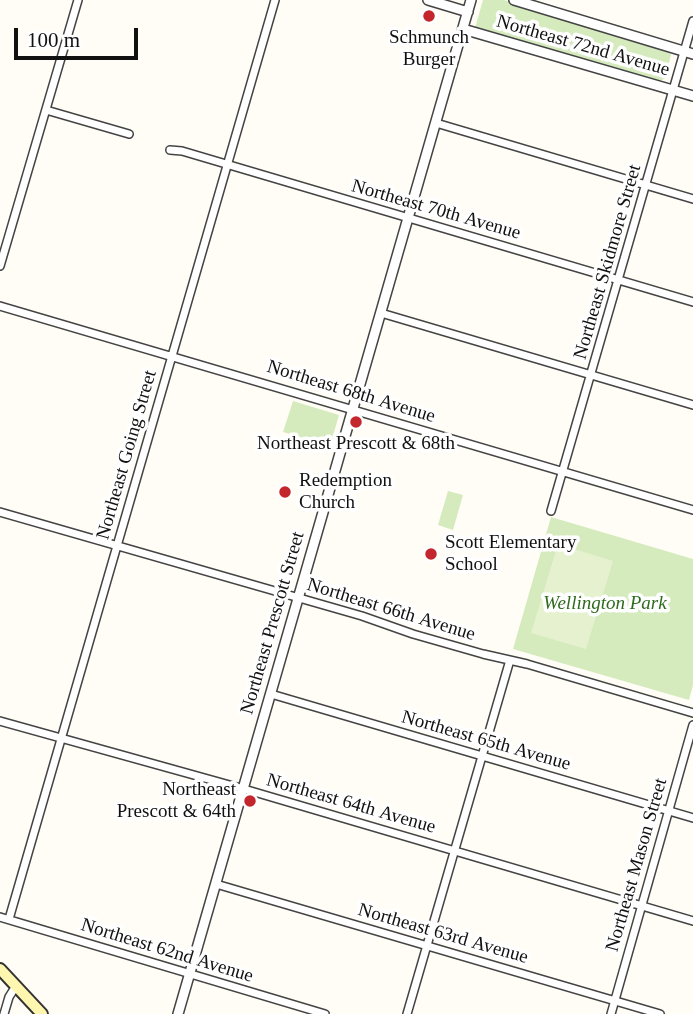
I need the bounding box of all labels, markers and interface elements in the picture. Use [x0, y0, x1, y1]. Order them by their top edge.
marker: Schmunch Burger [421, 8, 437, 24]
street label: Northeast 72nd Avenue [494, 10, 672, 82]
scale bar [18, 14, 142, 58]
place label: Schmunch Burger [389, 27, 469, 71]
text: 100 m [27, 28, 80, 52]
street label: Northeast Skidmore Street [569, 162, 647, 362]
street label: Northeast 70th Avenue [349, 175, 523, 245]
street label: Northeast 68th Avenue [264, 356, 438, 428]
street label: Northeast Going Street [92, 368, 162, 542]
marker: Northeast Prescott & 68th [348, 414, 364, 430]
place label: Northeast Prescott & 68th [257, 433, 455, 455]
place label: Redemption Church [299, 470, 392, 514]
marker: Redemption Church [277, 484, 293, 500]
street label: Northeast Prescott Street [236, 529, 310, 717]
place label: Scott Elementary School [445, 532, 576, 576]
marker: Scott Elementary School [423, 546, 439, 562]
street label: Northeast 66th Avenue [304, 574, 478, 646]
park label: Wellington Park [543, 593, 667, 615]
street label: Northeast 65th Avenue [399, 706, 573, 776]
street label: Northeast 64th Avenue [264, 769, 438, 839]
street label: Northeast Mason Street [601, 776, 673, 954]
place label: Northeast Prescott & 64th [117, 779, 236, 823]
marker: Northeast Prescott & 64th [242, 793, 258, 809]
street label: Northeast 63rd Avenue [355, 899, 531, 969]
street label: Northeast 62nd Avenue [78, 914, 256, 988]

